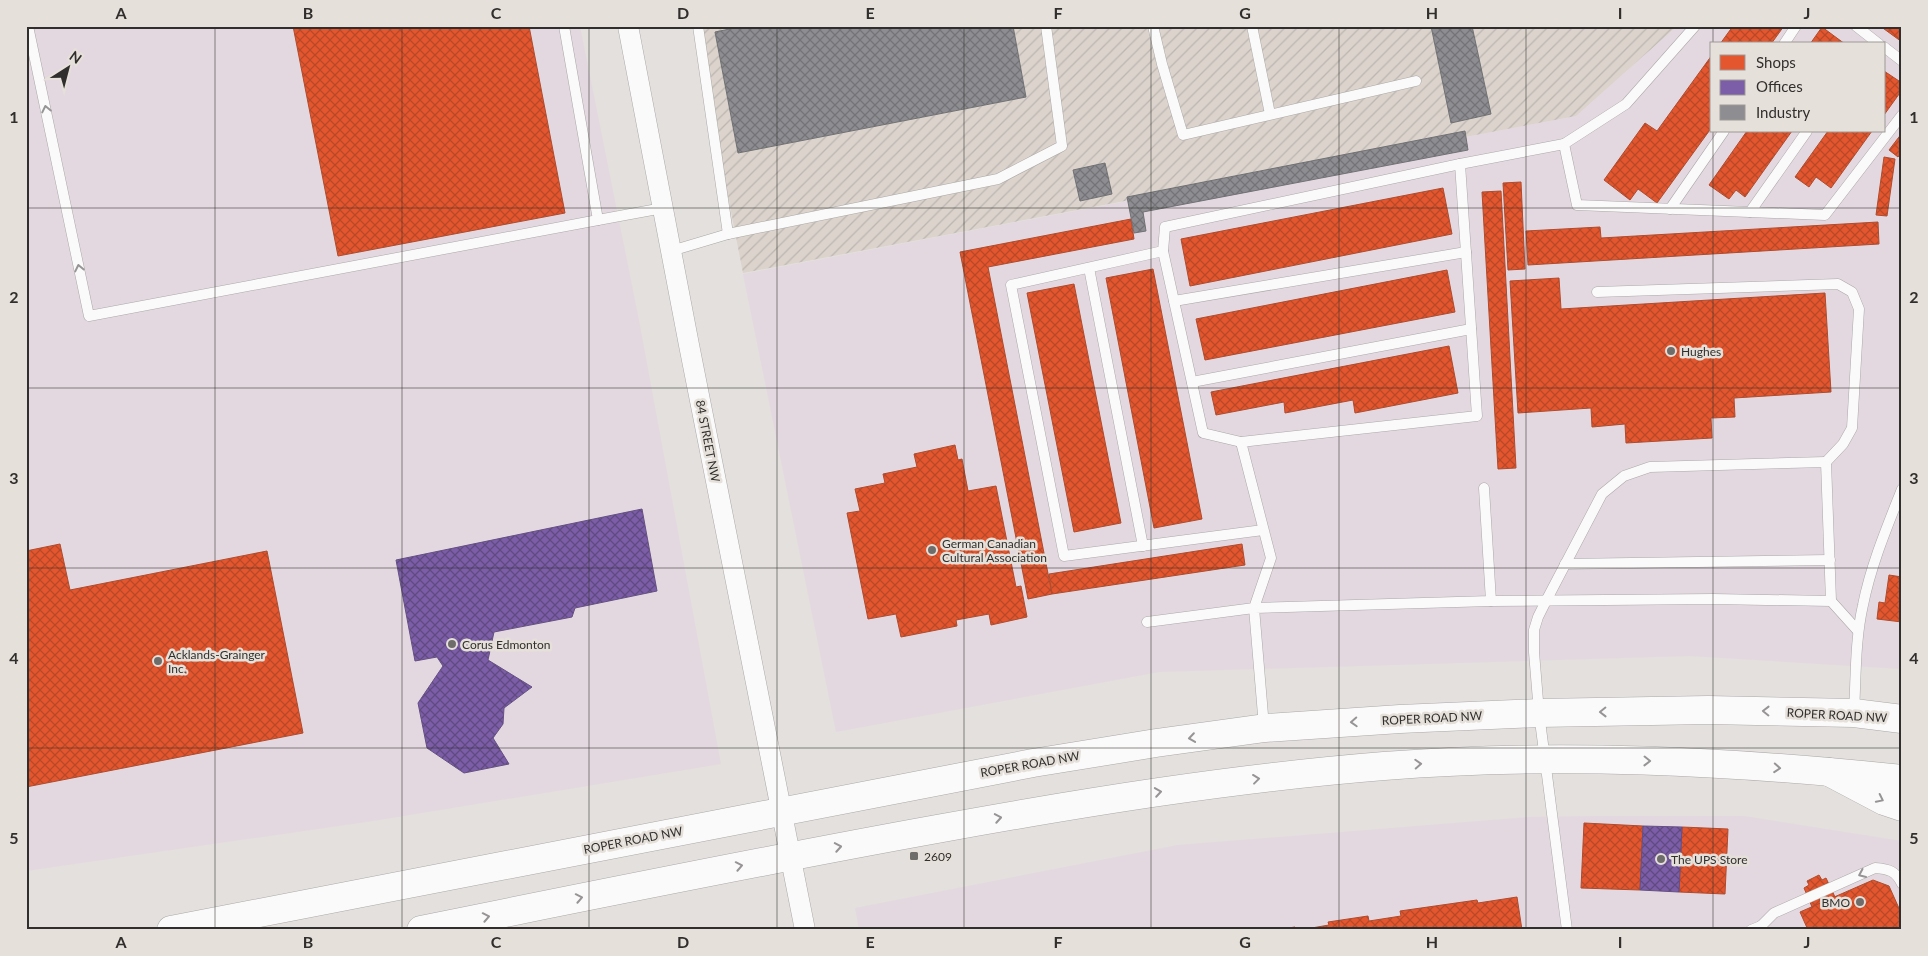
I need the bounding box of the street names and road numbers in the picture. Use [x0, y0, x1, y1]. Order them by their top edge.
street label: 84 STREET NW [693, 399, 723, 484]
street label: ROPER ROAD NW [1786, 705, 1888, 725]
street label: ROPER ROAD NW [1381, 708, 1483, 728]
street label: ROPER ROAD NW [979, 748, 1081, 780]
street label: ROPER ROAD NW [582, 823, 684, 857]

